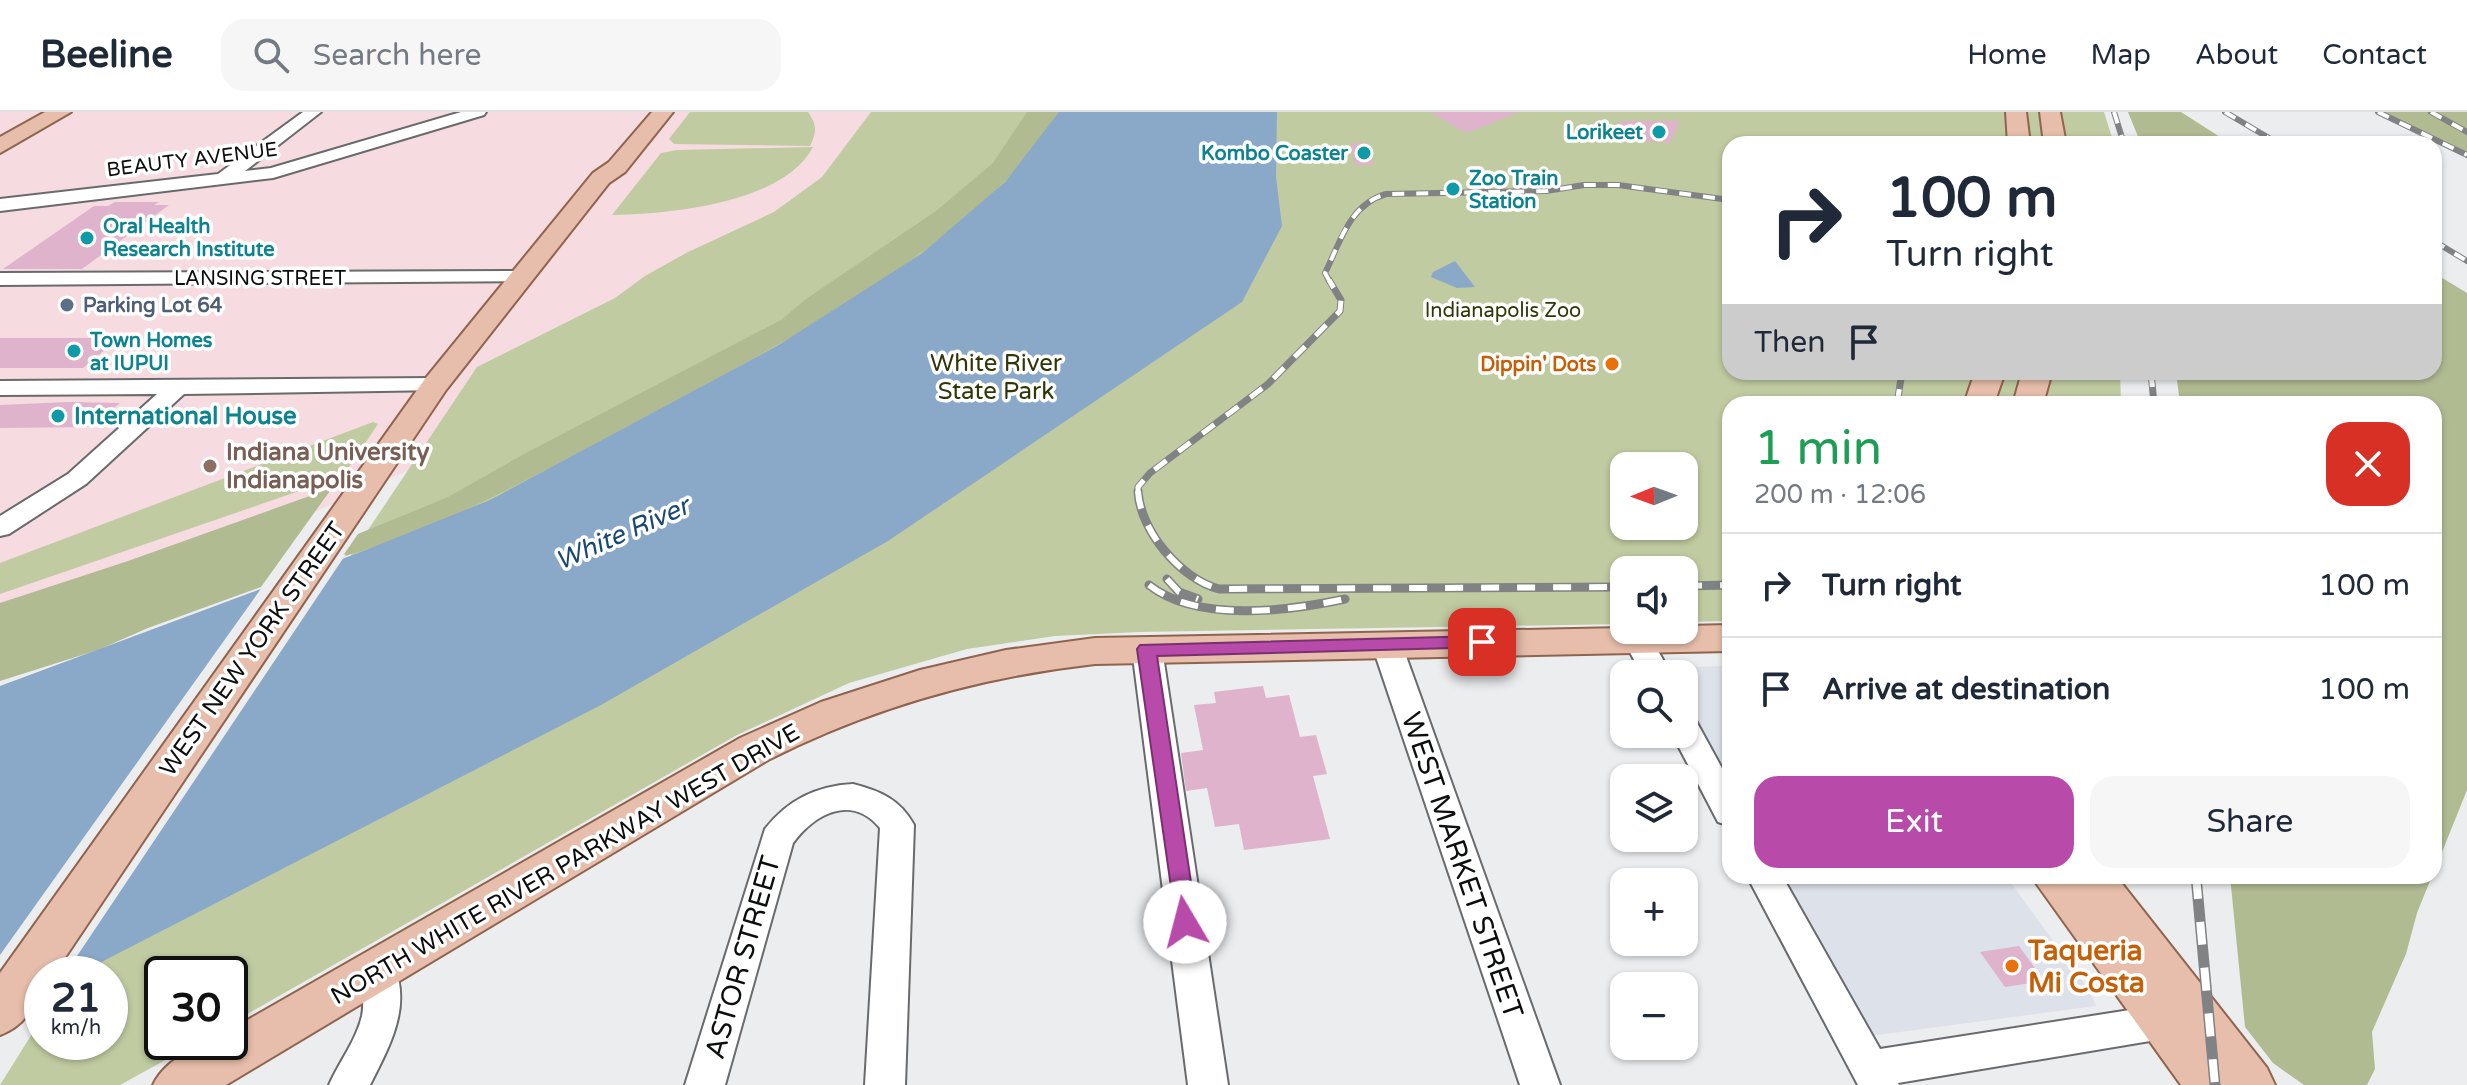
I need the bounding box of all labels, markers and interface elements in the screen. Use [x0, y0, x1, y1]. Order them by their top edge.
search box [221, 19, 781, 91]
text: Beeline [40, 32, 173, 78]
icon: search [249, 33, 293, 77]
text: Search here [313, 37, 481, 74]
text: Home [1967, 38, 2047, 72]
text: Map [2091, 38, 2151, 72]
text: About [2195, 38, 2278, 72]
text: Contact [2322, 38, 2427, 72]
place label: Lorikeet [1566, 121, 1643, 145]
marker: Lorikeet [1650, 123, 1668, 141]
street label: BEAUTY AVENUE [105, 138, 279, 182]
place label: Kombo Coaster [1201, 142, 1348, 166]
marker: Kombo Coaster [1355, 144, 1373, 162]
text: 100 m [1886, 165, 2057, 232]
place label: Zoo Train Station [1469, 167, 1558, 214]
icon: right [1754, 168, 1858, 272]
marker: Zoo Train Station [1444, 180, 1462, 198]
place label: Oral Health Research Institute [103, 215, 275, 262]
marker: Oral Health Research Institute [78, 229, 96, 247]
text: Turn right [1886, 233, 2053, 276]
street label: LANSING STREET [174, 267, 346, 291]
place label: Parking Lot 64 [83, 294, 223, 318]
marker: Parking Lot 64 [58, 296, 76, 314]
park label: Indianapolis Zoo [1425, 299, 1581, 323]
icon: arrive [1842, 320, 1886, 364]
text: Then [1754, 324, 1826, 361]
place label: Town Homes at IUPUI [89, 329, 213, 376]
marker: Town Homes at IUPUI [65, 342, 83, 360]
park label: White River State Park [930, 349, 1063, 406]
place label: Dippin' Dots [1480, 353, 1596, 377]
marker: Dippin' Dots [1603, 355, 1621, 373]
place label: International House [74, 402, 297, 431]
marker: International House [49, 407, 67, 425]
text: 1 min [1754, 420, 1882, 478]
button: close [2326, 422, 2410, 506]
place label: Indiana University Indianapolis [226, 438, 429, 495]
north arrow [1610, 452, 1698, 540]
map controls [1610, 452, 1698, 1060]
marker: Indiana University Indianapolis [201, 457, 219, 475]
text: 200 m · 12:06 [1754, 479, 1926, 510]
water label: White River [551, 489, 697, 577]
street label: WEST NEW YORK STREET [153, 516, 352, 782]
button: sound [1610, 556, 1698, 644]
icon: right [1754, 563, 1798, 607]
text: Turn right [1822, 567, 1962, 604]
text: 100 m [2318, 567, 2410, 604]
pin [1448, 608, 1516, 676]
icon: arrive [1460, 620, 1504, 664]
button: search [1610, 660, 1698, 748]
icon: arrive [1754, 667, 1798, 711]
text: Arrive at destination [1822, 671, 2110, 708]
text: 100 m [2318, 671, 2410, 708]
street label: WEST MARKET STREET [1394, 708, 1530, 1023]
street label: NORTH WHITE RIVER PARKWAY WEST DRIVE [326, 718, 805, 1011]
button: layers [1610, 764, 1698, 852]
button: Exit [1754, 776, 2074, 868]
button: Share [2090, 776, 2410, 868]
street label: ASTOR STREET [698, 852, 788, 1063]
button: + [1610, 868, 1698, 956]
position arrow [1143, 880, 1227, 964]
place label: Taqueria Mi Costa [2027, 934, 2145, 1000]
speed limit sign: 30 [144, 956, 248, 1060]
marker: Taqueria Mi Costa [2003, 957, 2021, 975]
button: − [1610, 972, 1698, 1060]
text: 21 [51, 974, 101, 1022]
text: km/h [51, 1016, 101, 1040]

